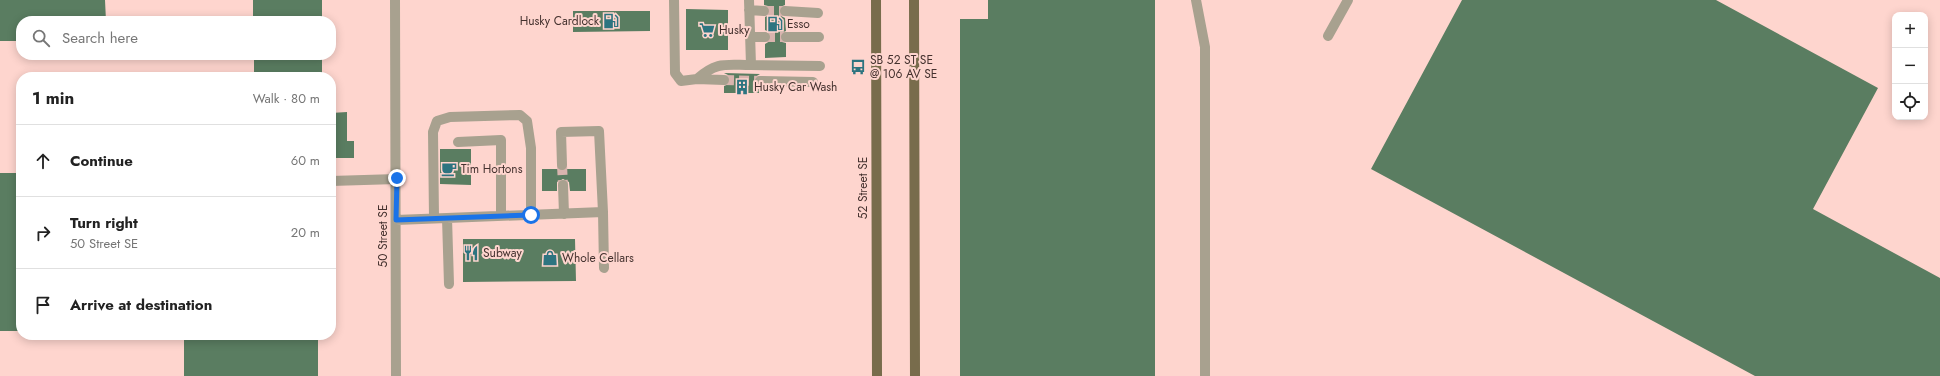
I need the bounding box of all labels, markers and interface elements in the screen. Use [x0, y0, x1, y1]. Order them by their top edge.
place label: Husky Cardlock [520, 12, 600, 30]
fuel station icon: Husky Cardlock [602, 12, 620, 30]
map controls [1892, 12, 1928, 120]
button: + [1892, 12, 1928, 48]
fuel station icon: Esso [766, 15, 784, 33]
place label: Esso [787, 15, 810, 33]
search box [16, 16, 336, 60]
supermarket icon: Husky [698, 21, 716, 39]
place label: Husky [719, 21, 750, 39]
icon: search [30, 27, 52, 49]
text: Search here [62, 27, 138, 49]
button: − [1892, 48, 1928, 84]
place label: SB 52 ST SE @ 106 AV SE [870, 51, 937, 83]
bus stop icon: SB 52 ST SE @ 106 AV SE [849, 58, 867, 76]
building icon: Husky Car Wash [733, 78, 751, 96]
place label: Husky Car Wash [754, 78, 837, 96]
button: locate [1892, 84, 1928, 120]
text: 1 min [32, 86, 74, 110]
text: Walk · 80 m [253, 89, 320, 108]
icon: ahead [32, 150, 54, 172]
text: Continue [70, 150, 133, 172]
text: 60 m [291, 151, 320, 170]
street label: 52 Street SE [854, 157, 872, 219]
cafe icon: Tim Hortons [440, 160, 458, 178]
place label: Tim Hortons [461, 160, 523, 178]
route end [388, 169, 406, 187]
street label: 50 Street SE [374, 205, 392, 267]
route start [522, 206, 540, 224]
text: Turn right [70, 212, 138, 234]
icon: right [32, 222, 54, 244]
text: 20 m [291, 223, 320, 242]
text: 50 Street SE [70, 234, 138, 253]
restaurant icon: Subway [462, 244, 480, 262]
place label: Subway [483, 244, 522, 262]
shop icon: Whole Cellars [541, 249, 559, 267]
place label: Whole Cellars [562, 249, 634, 267]
icon: arrive [32, 294, 54, 316]
text: Arrive at destination [70, 294, 212, 316]

